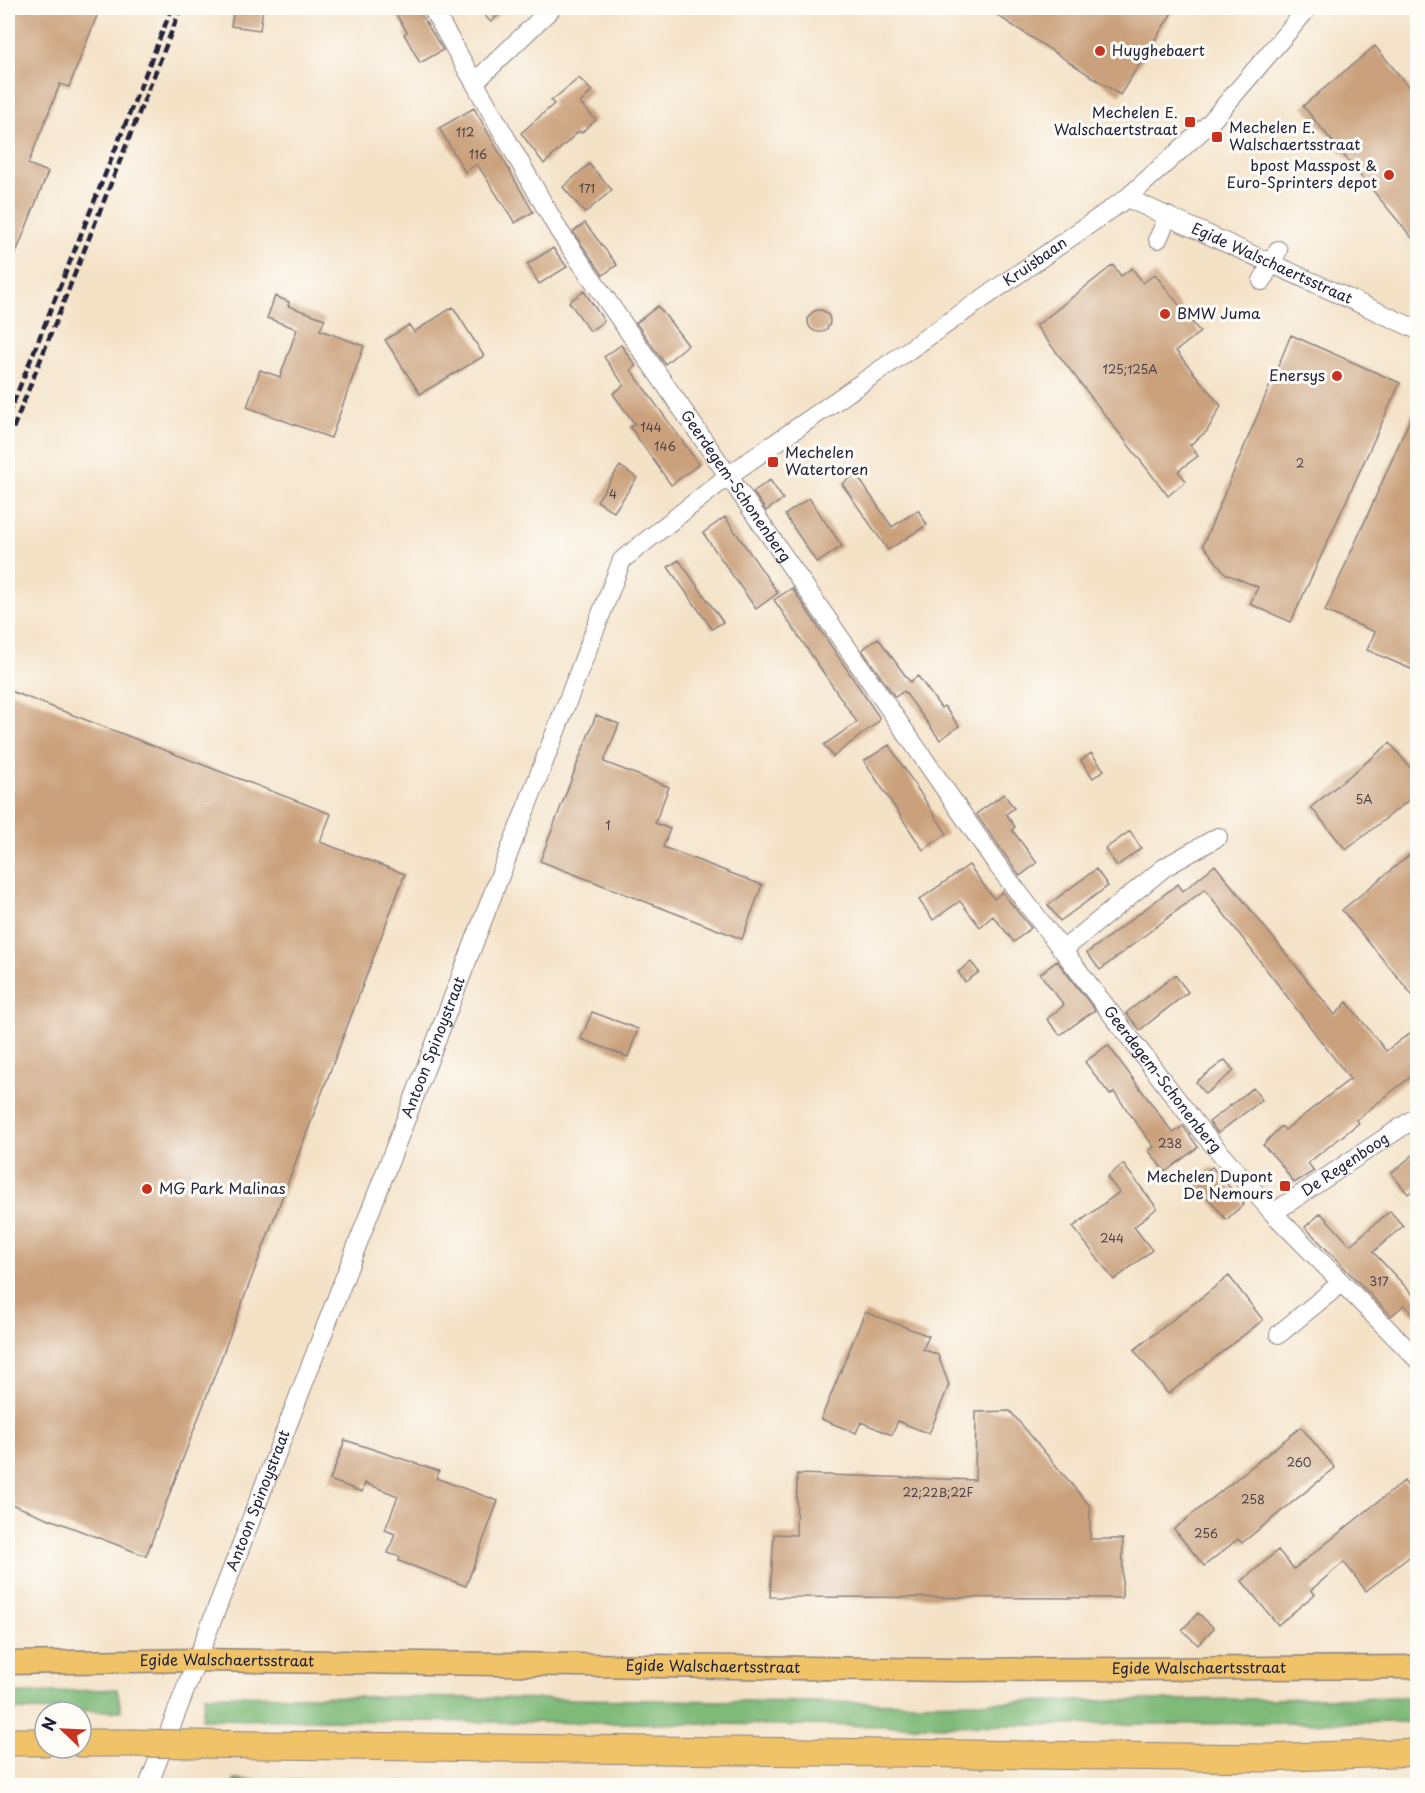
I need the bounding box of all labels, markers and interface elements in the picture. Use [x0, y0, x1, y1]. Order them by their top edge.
place label: Huyghebaert [1112, 38, 1205, 61]
marker: Huyghebaert [1093, 44, 1107, 58]
place label: Mechelen E. Walschaertstraat [1054, 100, 1178, 140]
marker: Mechelen E. Walschaertstraat [1183, 115, 1197, 129]
place label: Mechelen E. Walschaertsstraat [1229, 115, 1360, 155]
house number: 112 [456, 123, 474, 141]
marker: Mechelen E. Walschaertsstraat [1210, 130, 1224, 144]
house number: 116 [469, 145, 487, 163]
place label: bpost Masspost & Euro-Sprinters depot [1227, 153, 1377, 193]
marker: bpost Masspost & Euro-Sprinters depot [1382, 168, 1396, 182]
house number: 171 [579, 179, 595, 197]
street label: Egide Walschaertsstraat [1188, 216, 1357, 309]
street label: Kruisbaan [998, 230, 1071, 291]
place label: BMW Juma [1177, 301, 1261, 324]
marker: BMW Juma [1158, 307, 1172, 321]
house number: 125;125A [1102, 360, 1158, 378]
place label: Enersys [1269, 363, 1325, 386]
marker: Enersys [1330, 369, 1344, 383]
street label: Geerdegem-Schonenberg [676, 405, 798, 566]
house number: 144 [640, 418, 662, 436]
house number: 146 [654, 437, 676, 455]
place label: Mechelen Watertoren [785, 440, 868, 480]
house number: 2 [1296, 454, 1304, 472]
marker: Mechelen Watertoren [766, 455, 780, 469]
house number: 4 [609, 485, 617, 503]
house number: 5A [1356, 790, 1372, 808]
house number: 1 [605, 816, 611, 834]
street label: Antoon Spinoystraat [394, 973, 470, 1121]
street label: Geerdegem-Schonenberg [1099, 1000, 1228, 1157]
street label: De Regenboog [1296, 1126, 1393, 1201]
house number: 238 [1158, 1134, 1182, 1152]
place label: Mechelen Dupont De Nemours [1146, 1164, 1273, 1204]
place label: MG Park Malinas [159, 1176, 286, 1199]
marker: Mechelen Dupont De Nemours [1278, 1179, 1292, 1193]
marker: MG Park Malinas [140, 1182, 154, 1196]
house number: 244 [1100, 1229, 1124, 1247]
house number: 317 [1369, 1272, 1389, 1290]
street label: Antoon Spinoystraat [219, 1426, 295, 1574]
house number: 260 [1286, 1453, 1312, 1471]
house number: 22;22B;22F [902, 1483, 974, 1501]
house number: 258 [1241, 1490, 1265, 1508]
house number: 256 [1194, 1524, 1218, 1542]
street label: Egide Walschaertsstraat [139, 1647, 314, 1672]
street label: Egide Walschaertsstraat [626, 1653, 800, 1678]
street label: Egide Walschaertsstraat [1112, 1655, 1286, 1679]
north arrow [33, 1700, 93, 1760]
text: N [35, 1713, 62, 1734]

